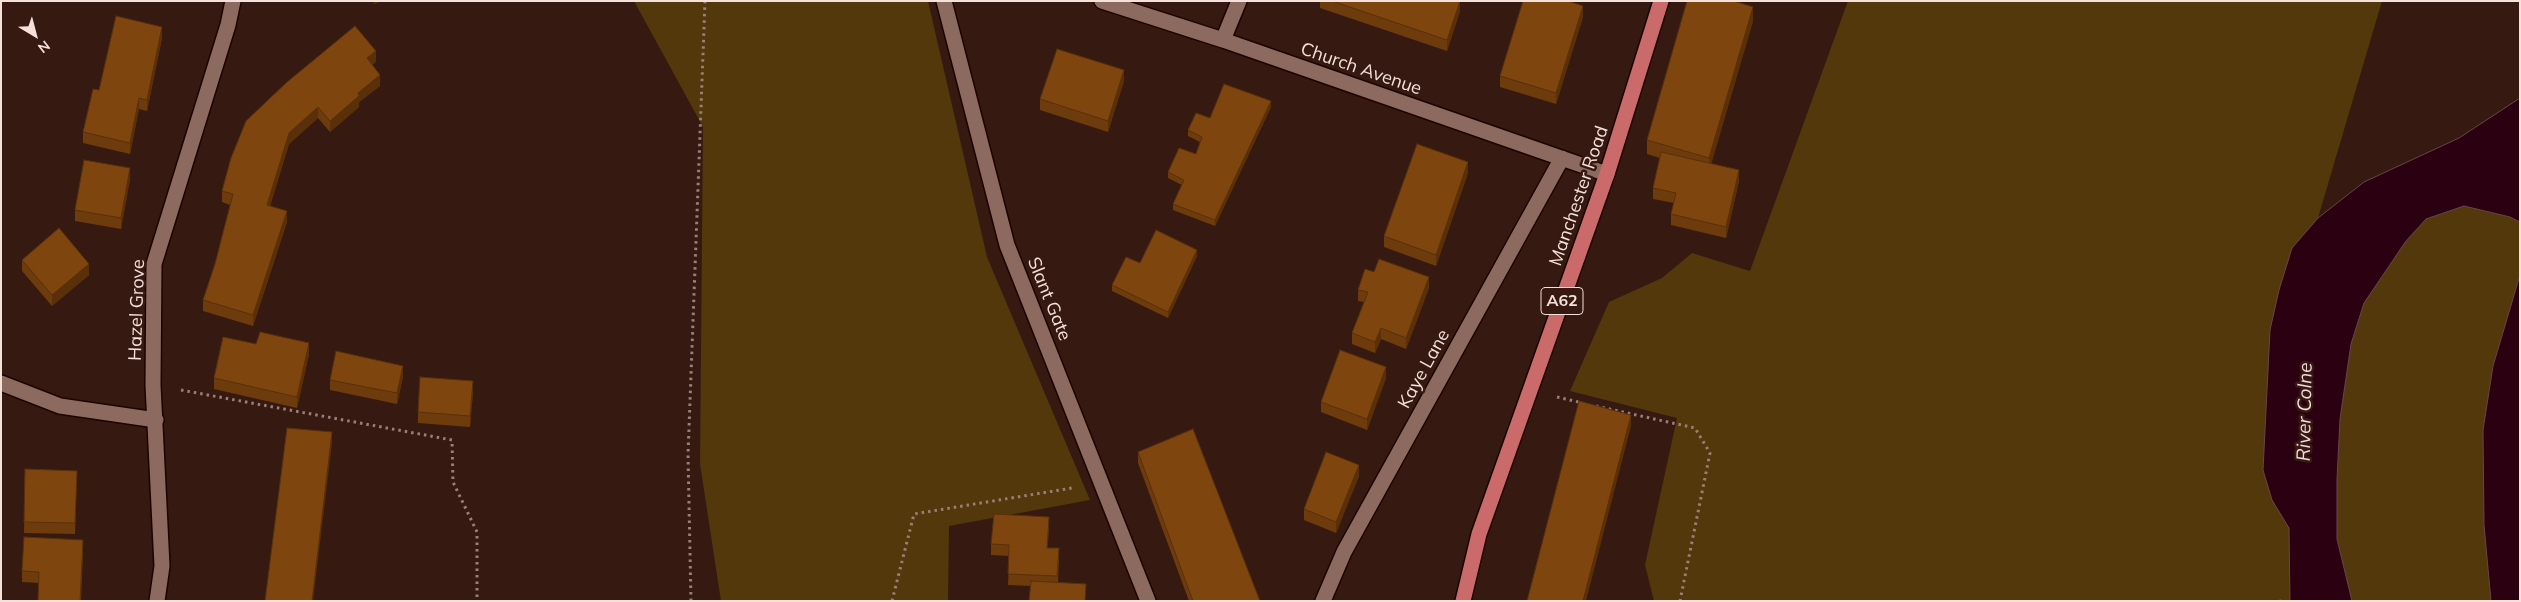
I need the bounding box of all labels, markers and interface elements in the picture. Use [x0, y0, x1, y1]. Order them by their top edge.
north arrow [10, 10, 60, 60]
text: N [34, 37, 54, 57]
street label: Church Avenue [1298, 38, 1424, 100]
street label: Manchester Road [1545, 123, 1613, 269]
street label: Slant Gate [1023, 254, 1075, 344]
street label: Hazel Grove [124, 259, 150, 361]
road number: A62 [1541, 288, 1583, 314]
street label: Kaye Lane [1393, 326, 1455, 412]
water label: River Colne [2293, 362, 2317, 462]

